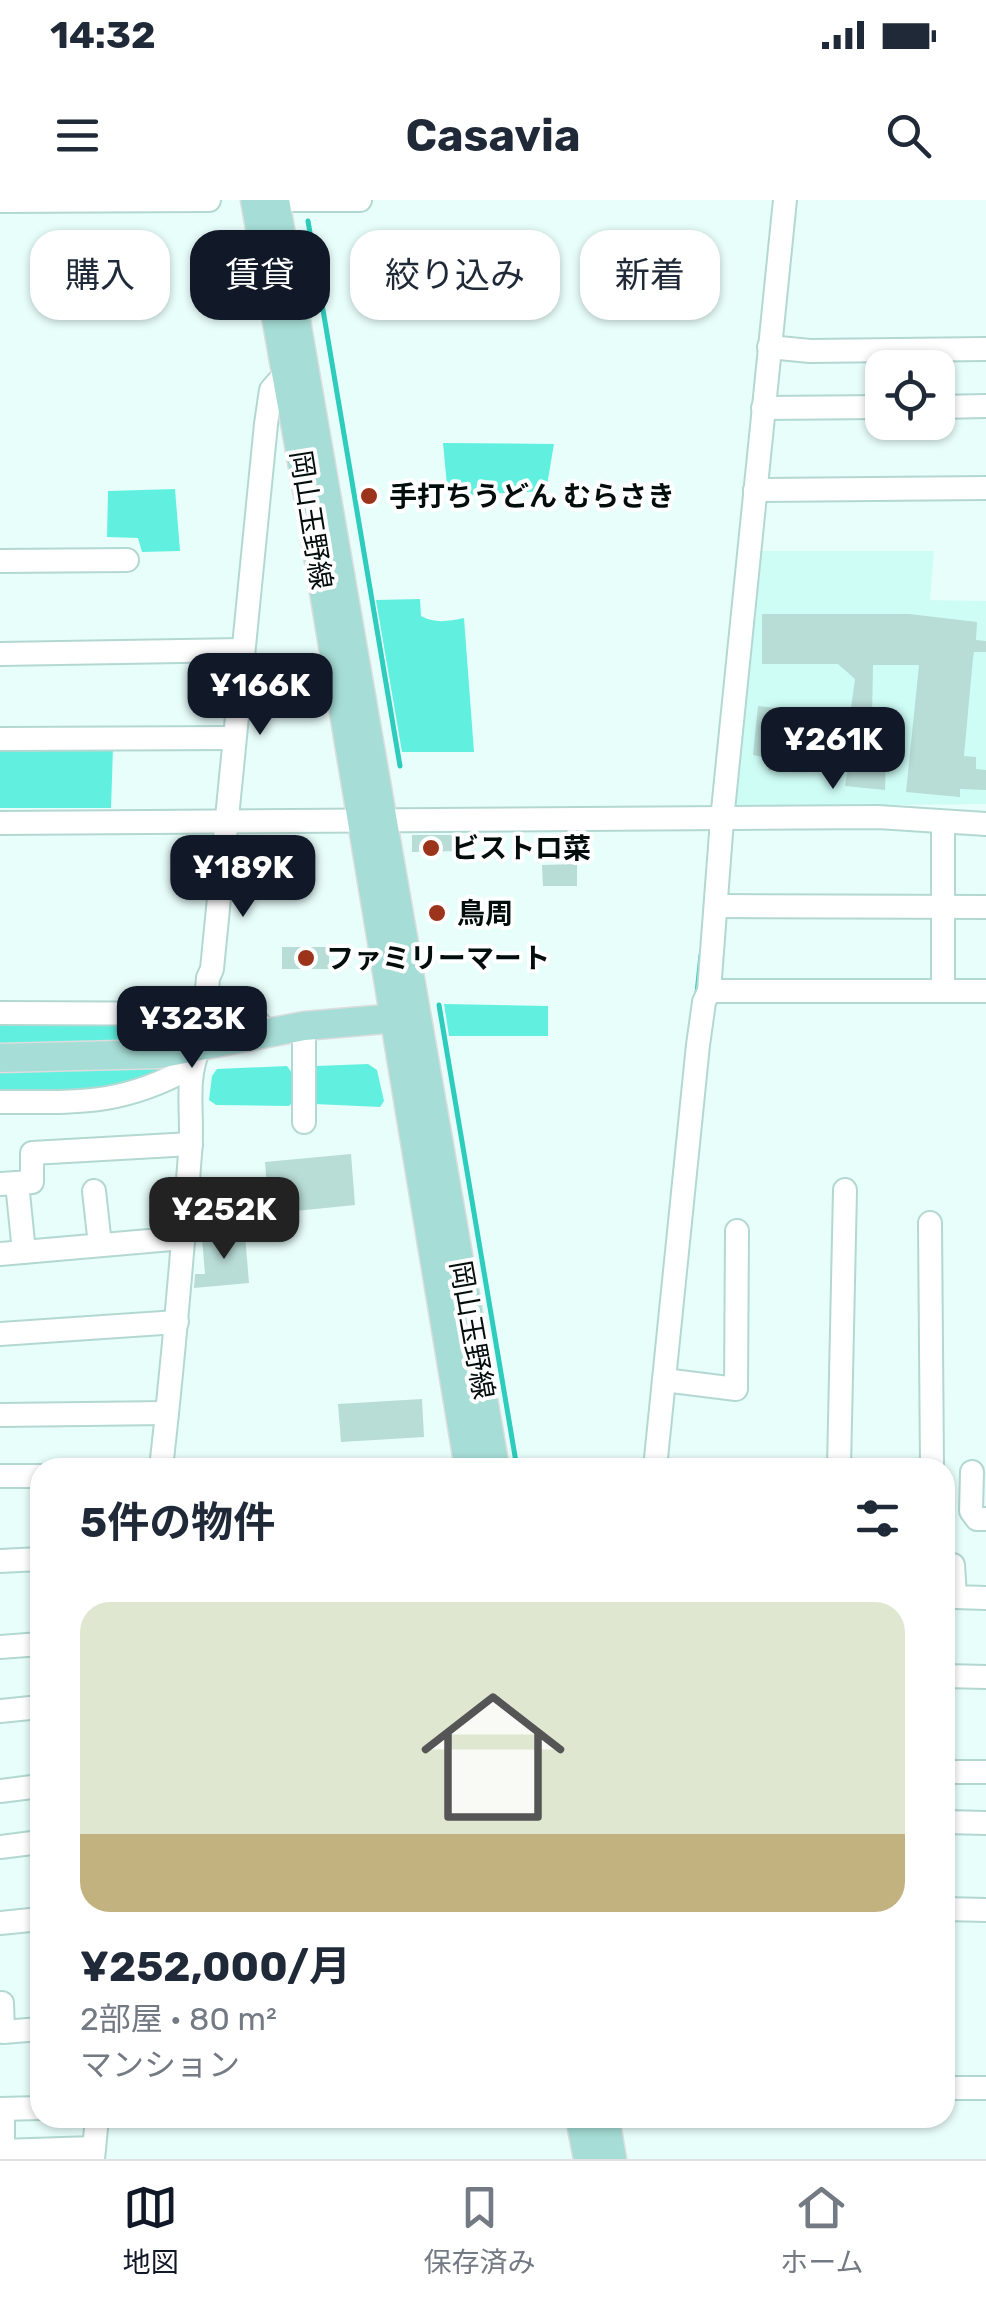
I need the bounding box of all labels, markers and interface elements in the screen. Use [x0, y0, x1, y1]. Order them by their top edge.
text: 14:32 [50, 12, 156, 58]
icon: menu [50, 108, 105, 163]
icon: search [881, 108, 936, 163]
text: Casavia [405, 109, 581, 162]
chip: 購入 [30, 230, 170, 320]
chip: 賃貸 [190, 230, 330, 320]
chip: 絞り込み [350, 230, 560, 320]
chip: 新着 [580, 230, 720, 320]
map controls [865, 350, 955, 440]
button: locate [865, 350, 955, 440]
street label: 岡山玉野線 [284, 448, 338, 592]
place label: 手打ちうどん むらさき [389, 480, 675, 513]
marker: 手打ちうどん むらさき [358, 485, 380, 507]
pin: ¥166K [190, 653, 330, 738]
text: ¥166K [210, 666, 310, 704]
pin: ¥261K [763, 707, 903, 792]
text: ¥261K [783, 720, 883, 758]
place label: ビストロ菜 [451, 832, 591, 865]
pin: ¥189K [173, 835, 313, 920]
marker: ビストロ菜 [420, 837, 442, 859]
text: ¥189K [192, 848, 294, 886]
place label: 鳥周 [457, 897, 513, 930]
marker: 鳥周 [426, 902, 448, 924]
place label: ファミリーマート [326, 942, 550, 975]
marker: ファミリーマート [295, 947, 317, 969]
pin: ¥323K [122, 986, 262, 1071]
text: ¥323K [139, 999, 245, 1037]
pin: ¥252K [154, 1177, 294, 1262]
text: ¥252K [171, 1190, 277, 1228]
street label: 岡山玉野線 [444, 1258, 500, 1402]
icon: filters [850, 1491, 905, 1546]
text: 5件の物件 [80, 1498, 275, 1548]
icon: home [403, 1667, 583, 1847]
text: ¥252,000/月 [80, 1942, 351, 1992]
text: 2部屋 · 80 m² [80, 2000, 277, 2038]
text: マンション [80, 2046, 240, 2084]
tab: 地図 [122, 2180, 178, 2280]
tab: 保存済み [423, 2180, 535, 2280]
tab: ホーム [780, 2180, 864, 2280]

